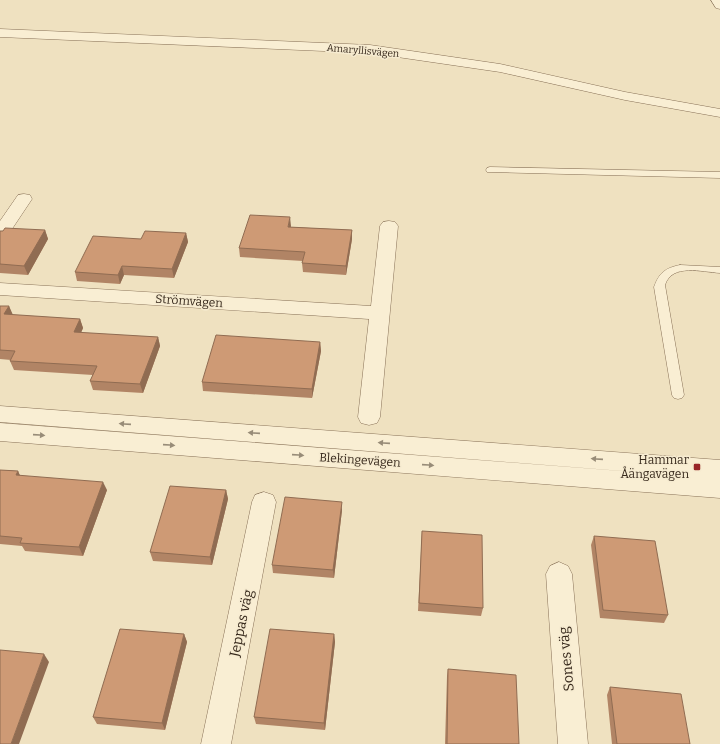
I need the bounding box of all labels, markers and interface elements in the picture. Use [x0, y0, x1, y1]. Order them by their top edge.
street label: Amaryllisvägen [326, 42, 400, 60]
street label: Strömvägen [155, 292, 224, 310]
one-way arrow [119, 420, 131, 427]
one-way arrow [248, 430, 260, 437]
one-way arrow [33, 432, 45, 439]
one-way arrow [378, 440, 390, 447]
one-way arrow [162, 442, 175, 449]
street label: Blekingevägen [319, 450, 402, 470]
one-way arrow [292, 452, 304, 459]
place label: Hammar Åängavägen [620, 453, 690, 481]
one-way arrow [591, 456, 603, 463]
one-way arrow [422, 461, 434, 468]
marker: Hammar Åängavägen [692, 462, 702, 472]
street label: Jeppas väg [226, 588, 257, 659]
street label: Sones väg [555, 626, 578, 692]

